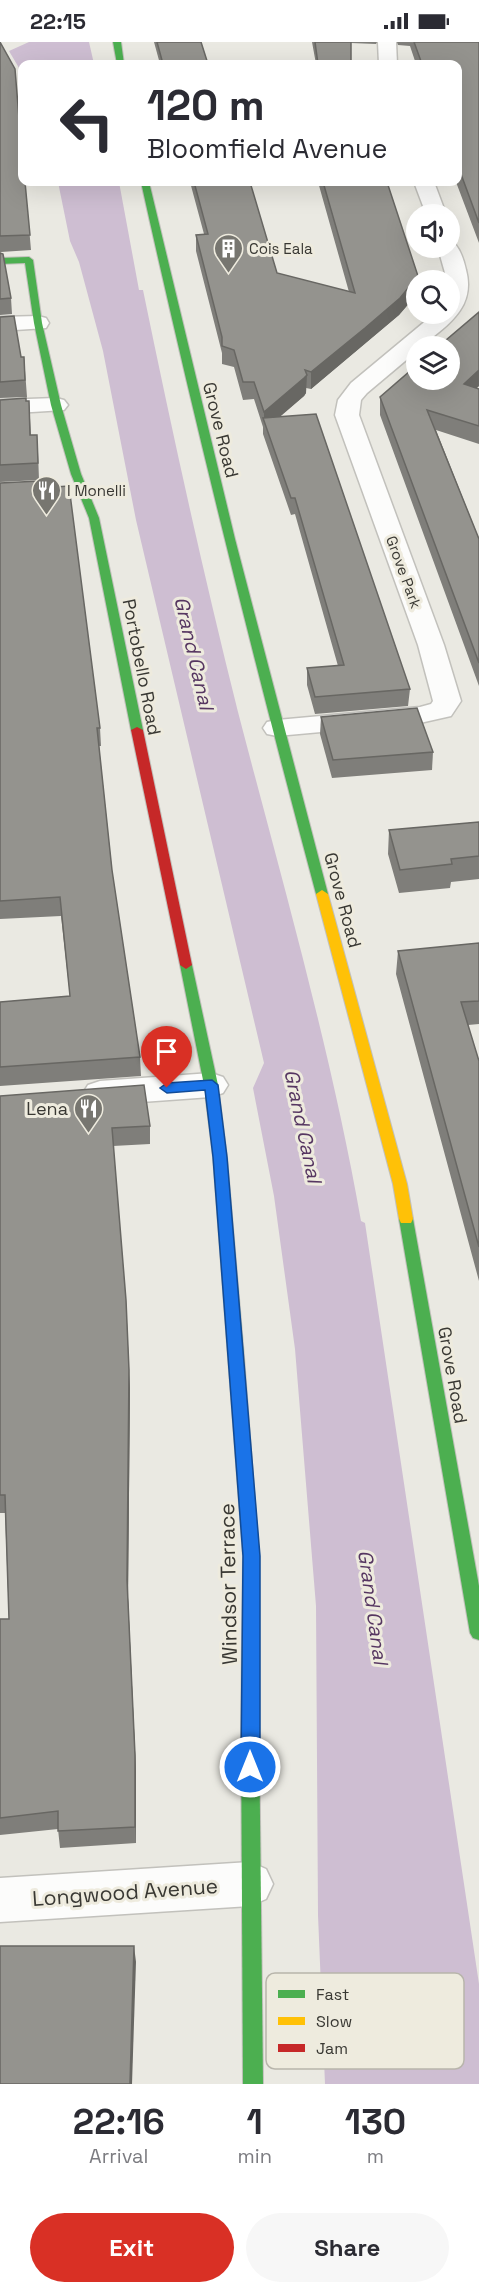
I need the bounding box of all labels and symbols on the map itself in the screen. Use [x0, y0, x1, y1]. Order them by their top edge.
building icon: Cois Eala [212, 232, 244, 274]
place label: Cois Eala [249, 239, 313, 258]
street label: Grove Road [198, 380, 244, 480]
restaurant icon: I Monelli [30, 474, 62, 516]
place label: I Monelli [67, 481, 126, 500]
street label: Grove Park [382, 533, 426, 611]
water label: Grand Canal [168, 594, 220, 714]
street label: Portobello Road [117, 597, 167, 737]
street label: Grove Road [319, 850, 367, 950]
pin [141, 1026, 192, 1088]
water label: Grand Canal [278, 1067, 328, 1187]
restaurant icon: Lena [73, 1092, 105, 1134]
place label: Lena [26, 1097, 68, 1120]
street label: Grove Road [433, 1325, 473, 1425]
street label: Windsor Terrace [213, 1503, 243, 1665]
water label: Grand Canal [352, 1548, 394, 1668]
position arrow [218, 1735, 282, 1799]
street label: Longwood Avenue [31, 1872, 219, 1912]
legend [266, 1973, 464, 2069]
text: Fast [316, 1984, 349, 2005]
text: Slow [316, 2011, 352, 2032]
text: Jam [316, 2038, 348, 2059]

